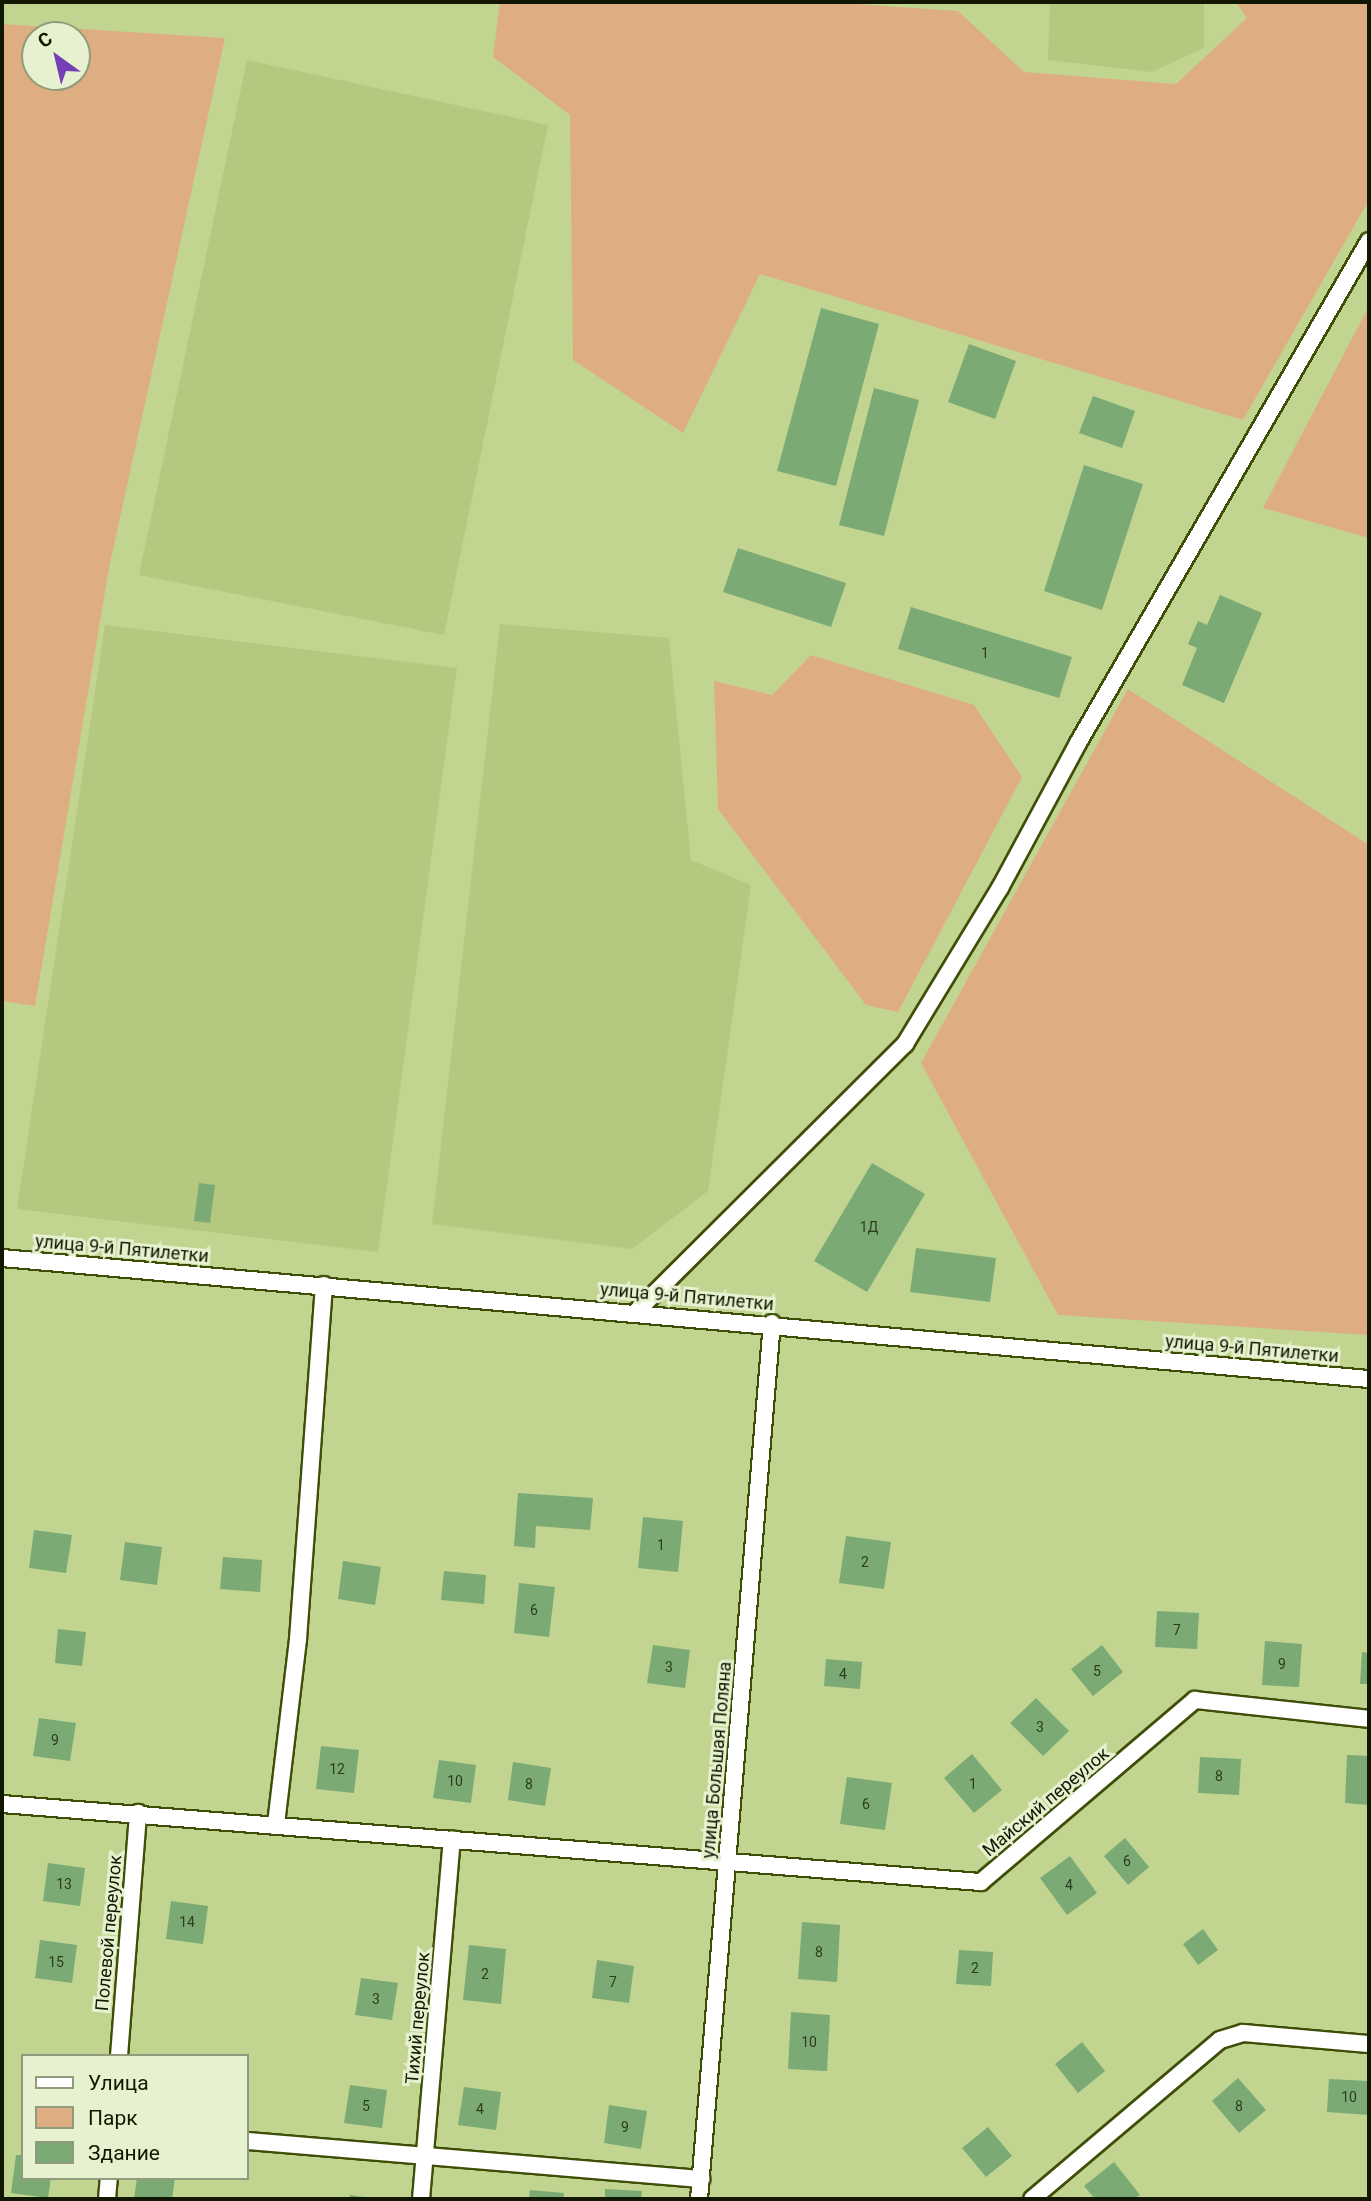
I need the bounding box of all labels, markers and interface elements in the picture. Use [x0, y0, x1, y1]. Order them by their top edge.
north arrow [21, 21, 91, 91]
text: С [34, 27, 57, 53]
house number: 1 [981, 645, 989, 661]
house number: 1Д [860, 1219, 878, 1235]
street label: улица 9-й Пятилетки [34, 1231, 210, 1267]
street label: улица 9-й Пятилетки [599, 1279, 775, 1315]
street label: улица 9-й Пятилетки [1164, 1331, 1340, 1367]
house number: 1 [657, 1537, 665, 1553]
house number: 2 [861, 1554, 869, 1570]
house number: 6 [530, 1602, 538, 1618]
house number: 7 [1173, 1622, 1181, 1638]
house number: 9 [1278, 1656, 1286, 1672]
house number: 3 [665, 1659, 673, 1675]
street label: улица Большая Поляна [698, 1661, 736, 1859]
house number: 5 [1093, 1663, 1101, 1679]
house number: 4 [839, 1666, 847, 1682]
house number: 3 [1036, 1719, 1044, 1735]
house number: 9 [51, 1732, 59, 1748]
street label: Майский переулок [978, 1743, 1114, 1861]
house number: 12 [329, 1761, 345, 1777]
house number: 8 [1215, 1768, 1223, 1784]
house number: 10 [447, 1773, 463, 1789]
house number: 8 [525, 1776, 533, 1792]
house number: 1 [969, 1776, 977, 1792]
house number: 6 [862, 1796, 870, 1812]
house number: 6 [1123, 1853, 1131, 1869]
street label: Полевой переулок [91, 1854, 127, 2012]
house number: 13 [56, 1876, 72, 1892]
house number: 4 [1065, 1877, 1073, 1893]
house number: 14 [179, 1914, 195, 1930]
house number: 8 [815, 1944, 823, 1960]
street label: Тихий переулок [401, 1951, 435, 2085]
house number: 15 [48, 1954, 64, 1970]
house number: 2 [971, 1960, 979, 1976]
house number: 2 [481, 1966, 489, 1982]
house number: 7 [609, 1974, 617, 1990]
house number: 3 [372, 1991, 380, 2007]
house number: 10 [801, 2034, 817, 2050]
legend [21, 2054, 248, 2180]
text: Улица [88, 2071, 149, 2095]
house number: 10 [1341, 2089, 1357, 2105]
house number: 5 [362, 2098, 370, 2114]
house number: 8 [1235, 2098, 1243, 2114]
house number: 4 [476, 2101, 484, 2117]
text: Парк [88, 2106, 138, 2130]
house number: 9 [621, 2119, 629, 2135]
text: Здание [88, 2141, 160, 2165]

